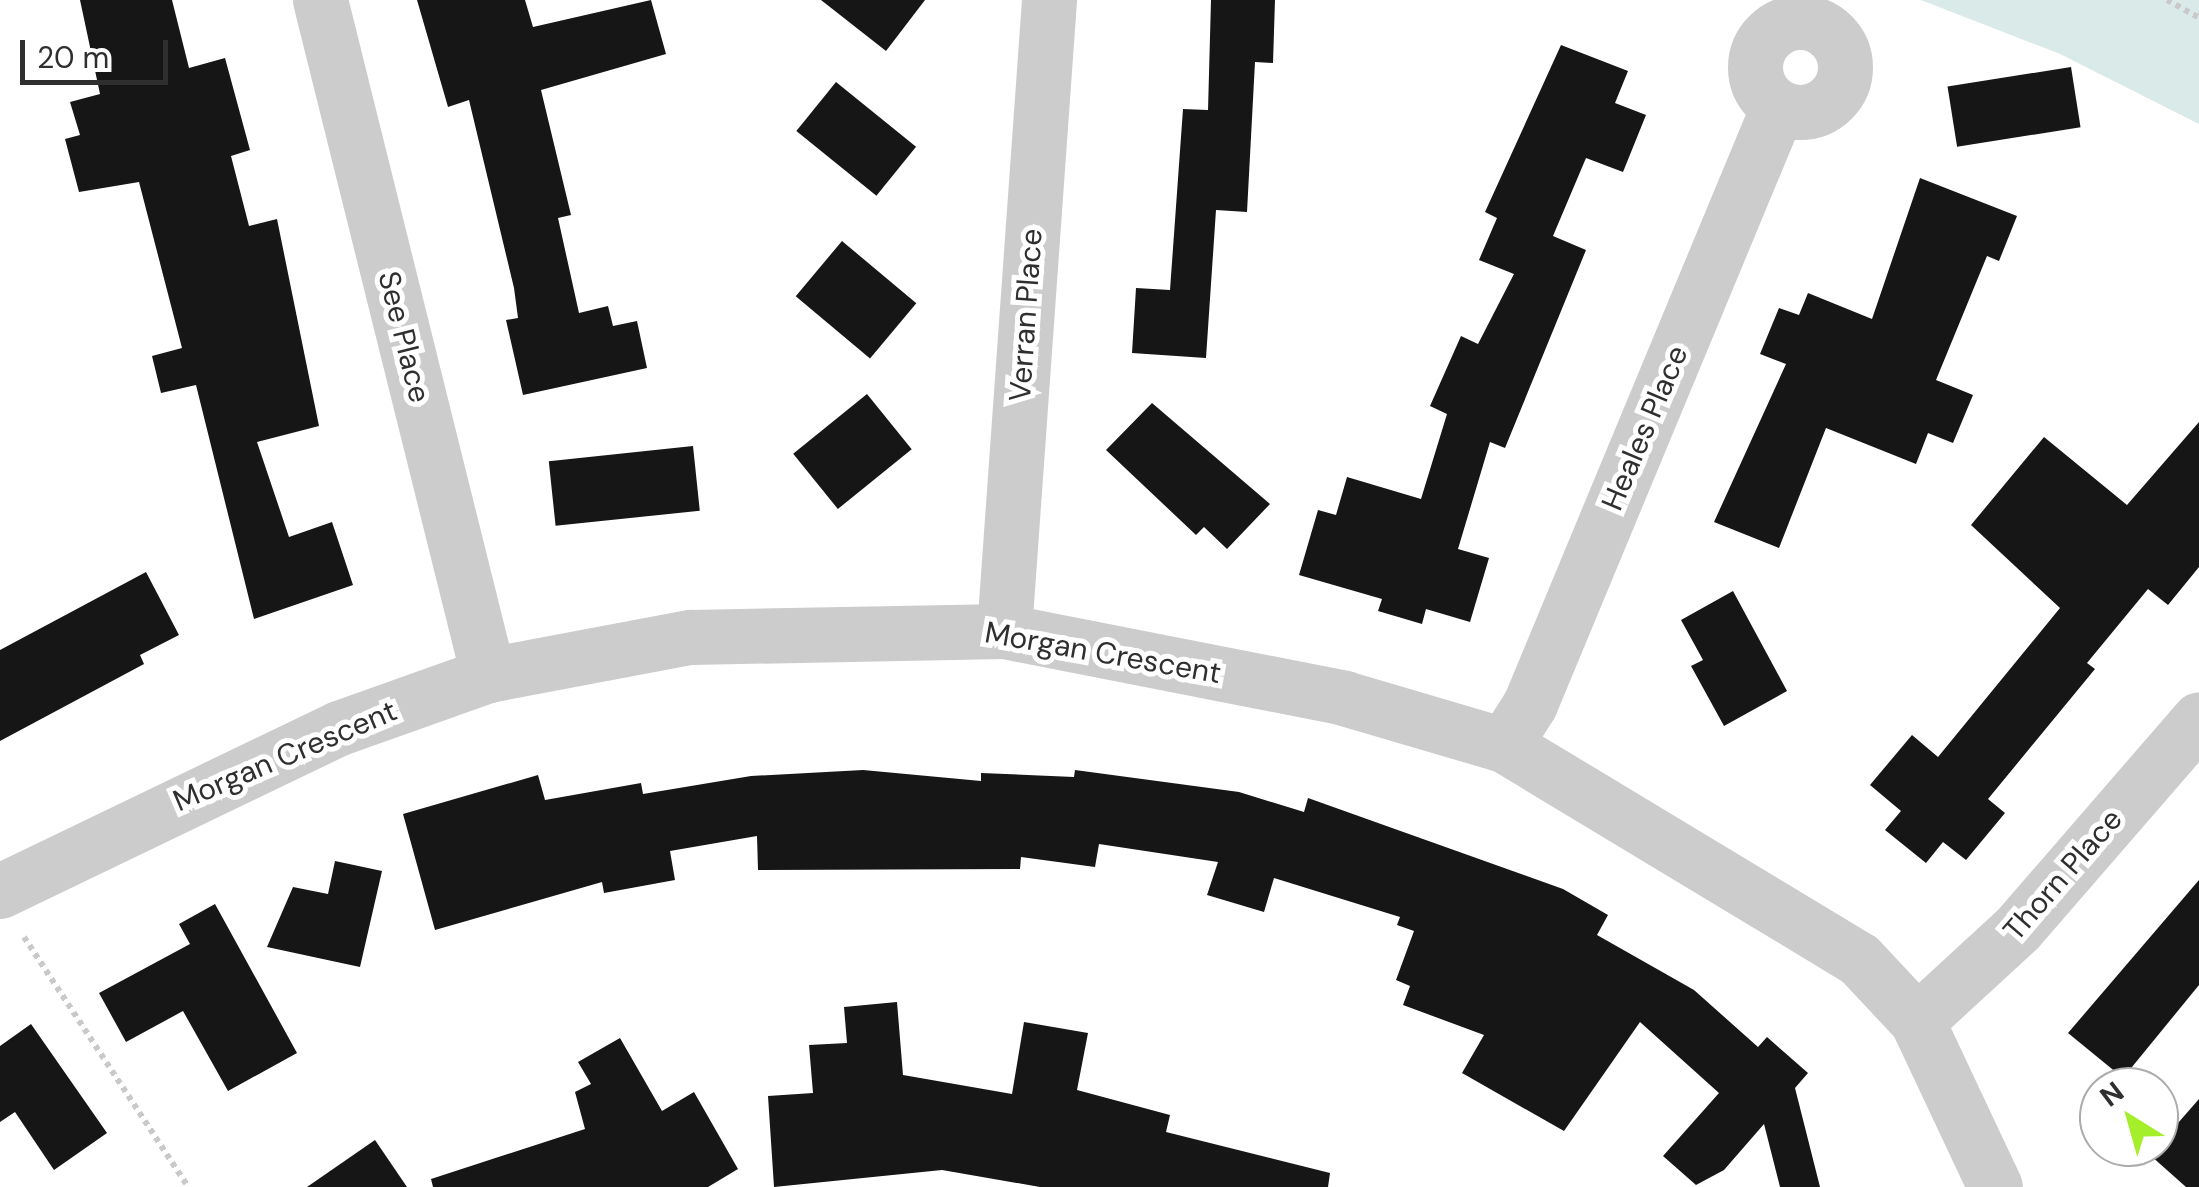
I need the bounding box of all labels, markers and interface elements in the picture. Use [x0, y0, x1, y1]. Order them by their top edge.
scale bar [25, 20, 172, 82]
text: 20 m [37, 38, 109, 77]
street label: Verran Place [1002, 227, 1050, 403]
street label: See Place [370, 268, 438, 406]
street label: Heales Place [1594, 340, 1696, 516]
street label: Morgan Crescent [982, 614, 1224, 692]
street label: Morgan Crescent [168, 693, 402, 819]
street label: Thorn Place [1996, 802, 2130, 948]
north arrow [2079, 1067, 2179, 1167]
text: N [2093, 1073, 2131, 1115]

